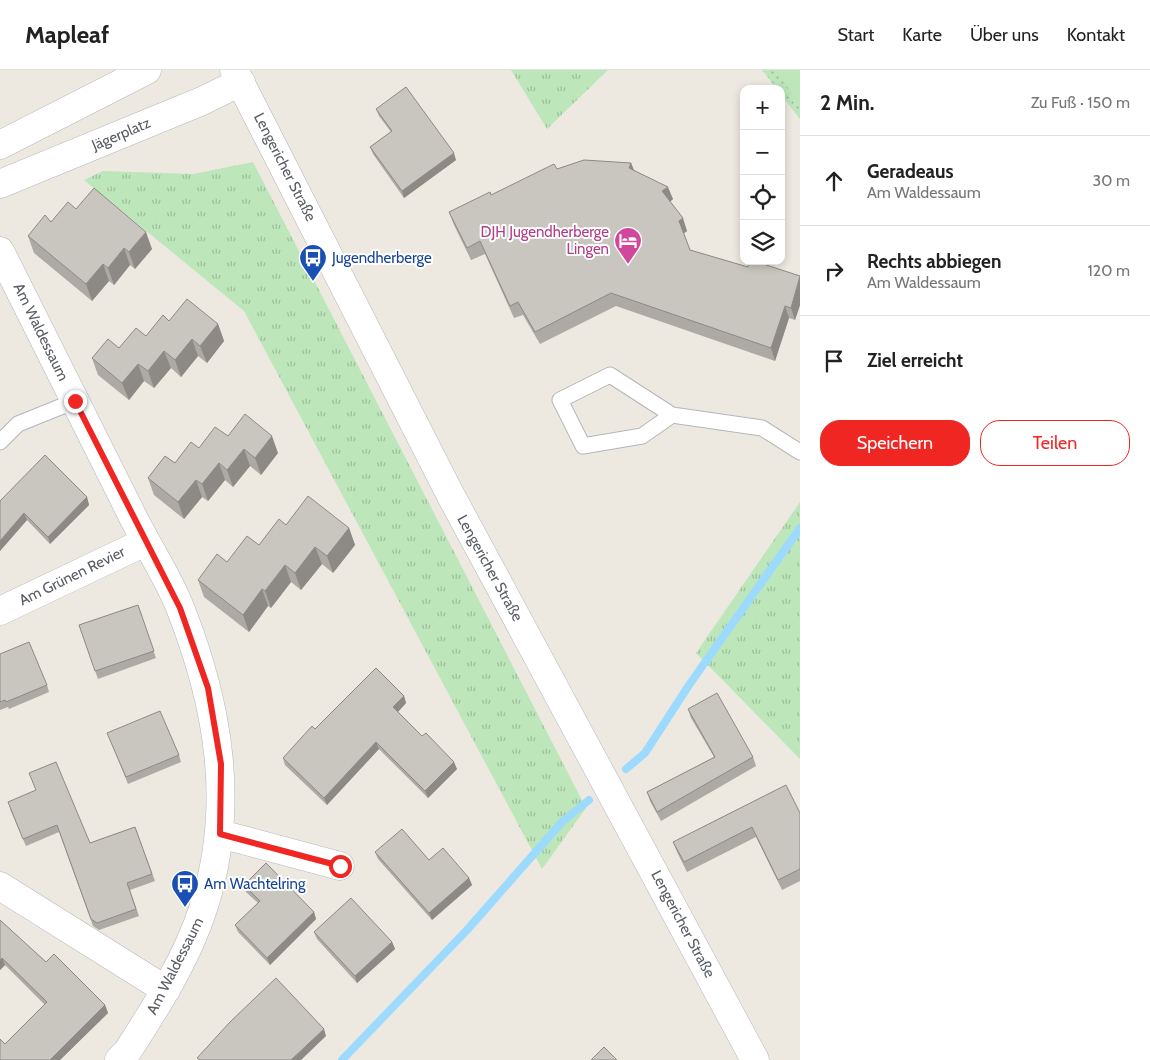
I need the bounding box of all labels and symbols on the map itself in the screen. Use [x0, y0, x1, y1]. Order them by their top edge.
street label: Lengericher Straße [250, 110, 320, 224]
street label: Jägerplatz [88, 114, 153, 155]
place label: DJH Jugendherberge Lingen [481, 223, 609, 258]
hotel icon: DJH Jugendherberge Lingen [613, 226, 643, 265]
bus stop icon: Jugendherberge [298, 243, 328, 282]
place label: Jugendherberge [331, 249, 432, 267]
street label: Am Waldessaum [10, 280, 72, 384]
route end [64, 390, 87, 413]
street label: Lengericher Straße [453, 512, 527, 625]
street label: Am Grünen Revier [16, 542, 128, 609]
route start [329, 855, 352, 878]
street label: Lengericher Straße [647, 867, 719, 981]
bus stop icon: Am Wachtelring [170, 869, 200, 908]
place label: Am Wachtelring [204, 875, 306, 893]
street label: Am Waldessaum [143, 914, 207, 1018]

